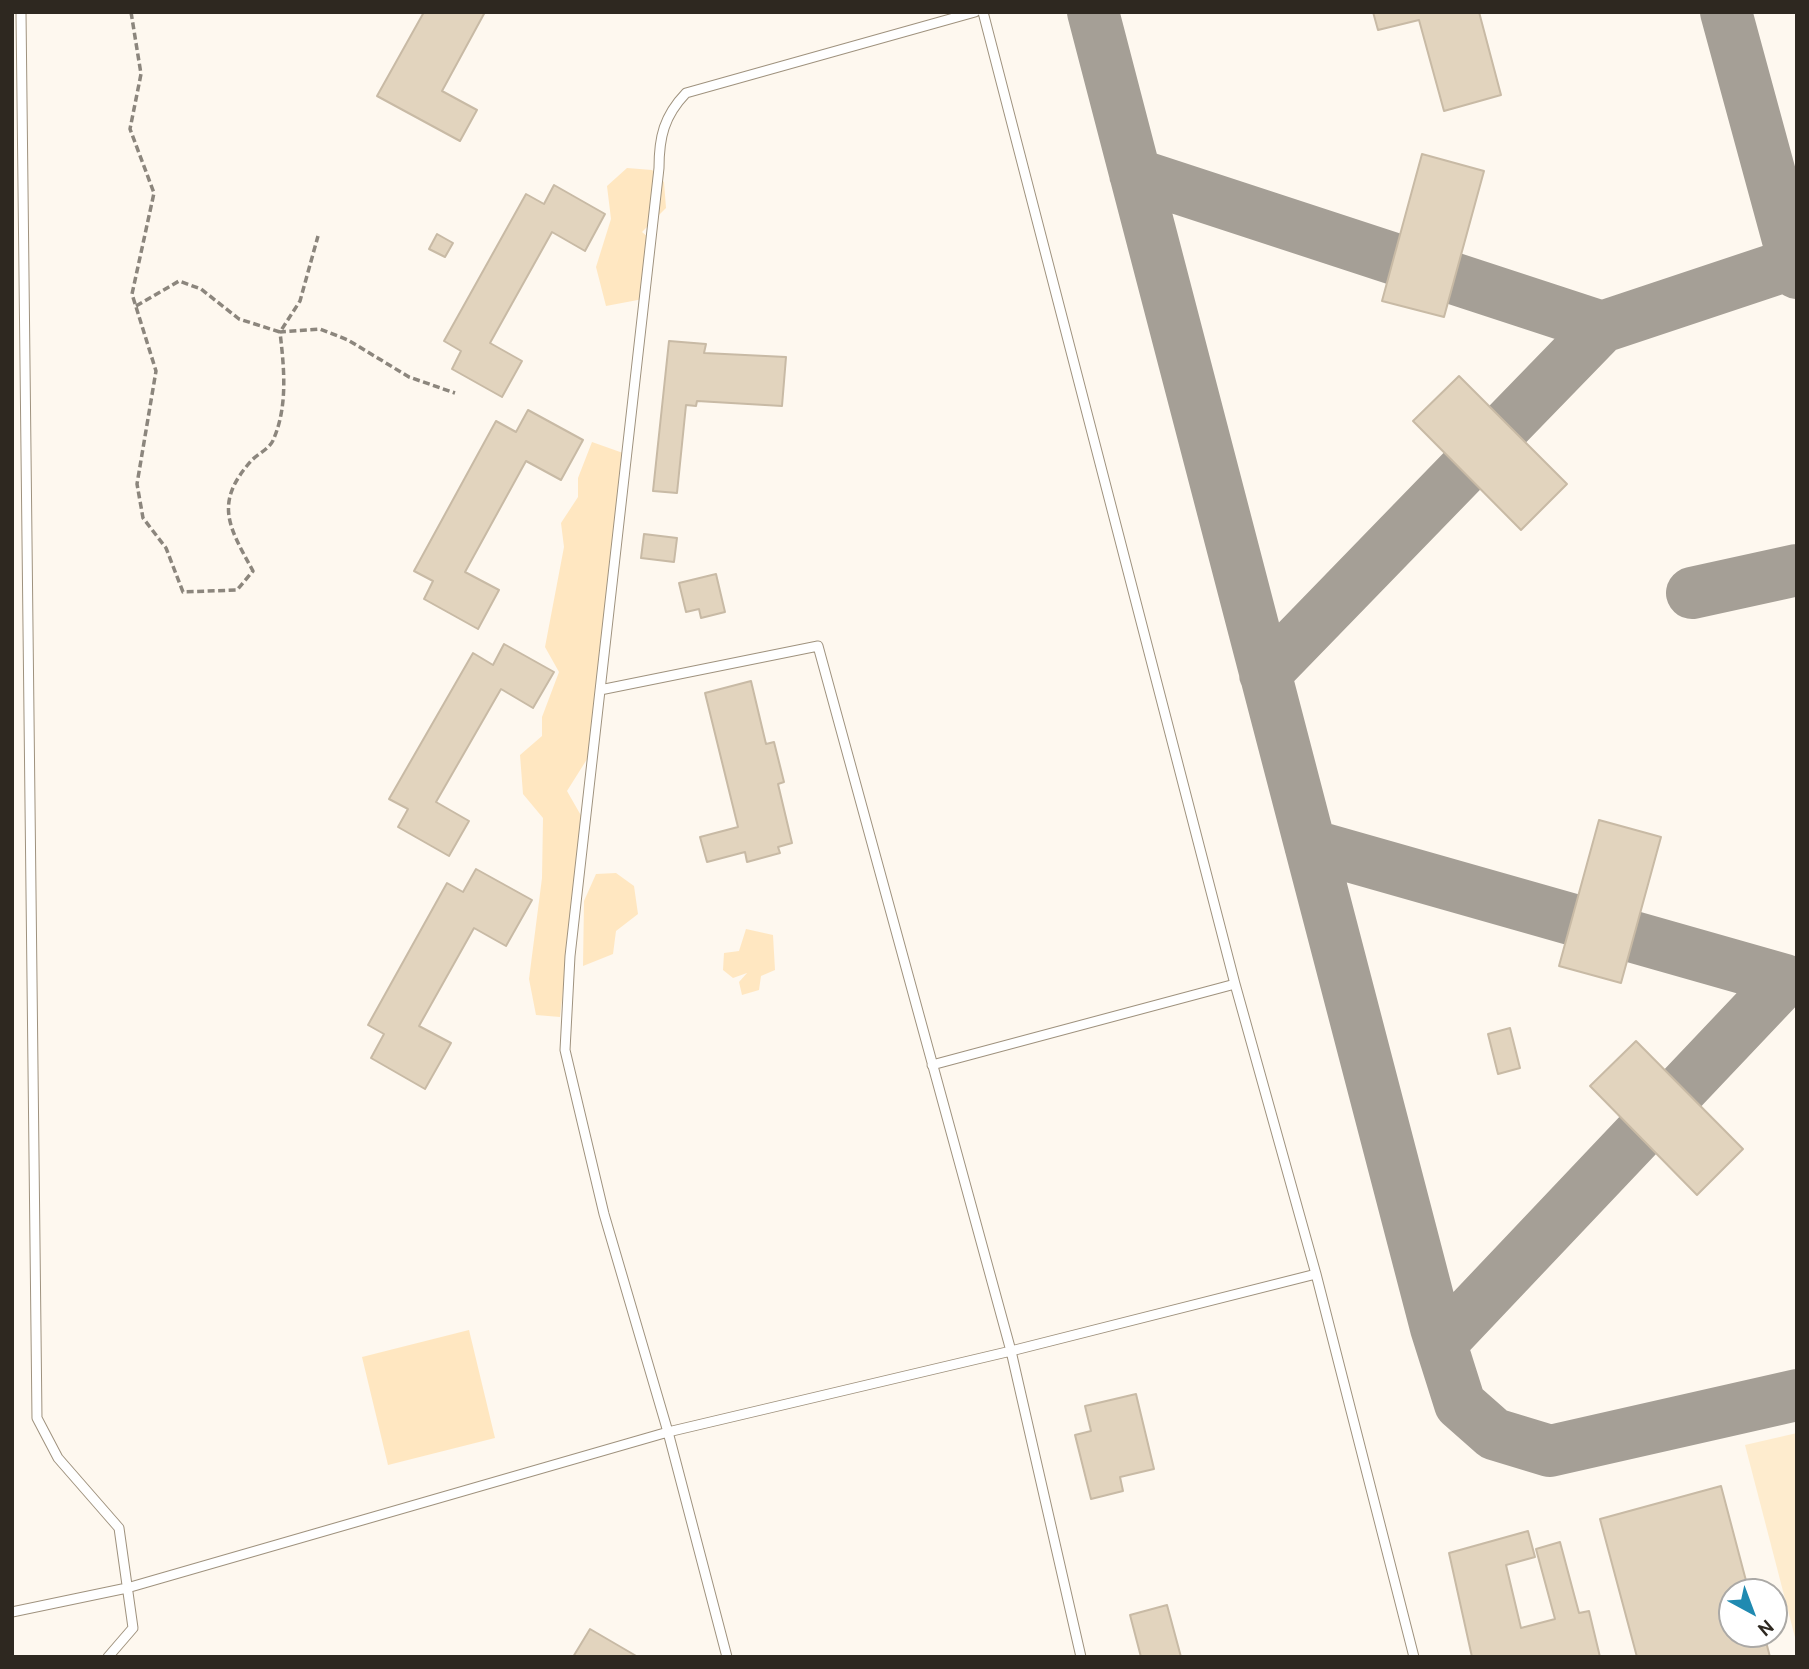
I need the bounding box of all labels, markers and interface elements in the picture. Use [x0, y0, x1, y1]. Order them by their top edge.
north arrow [1718, 1578, 1788, 1648]
text: N [1753, 1615, 1778, 1641]

